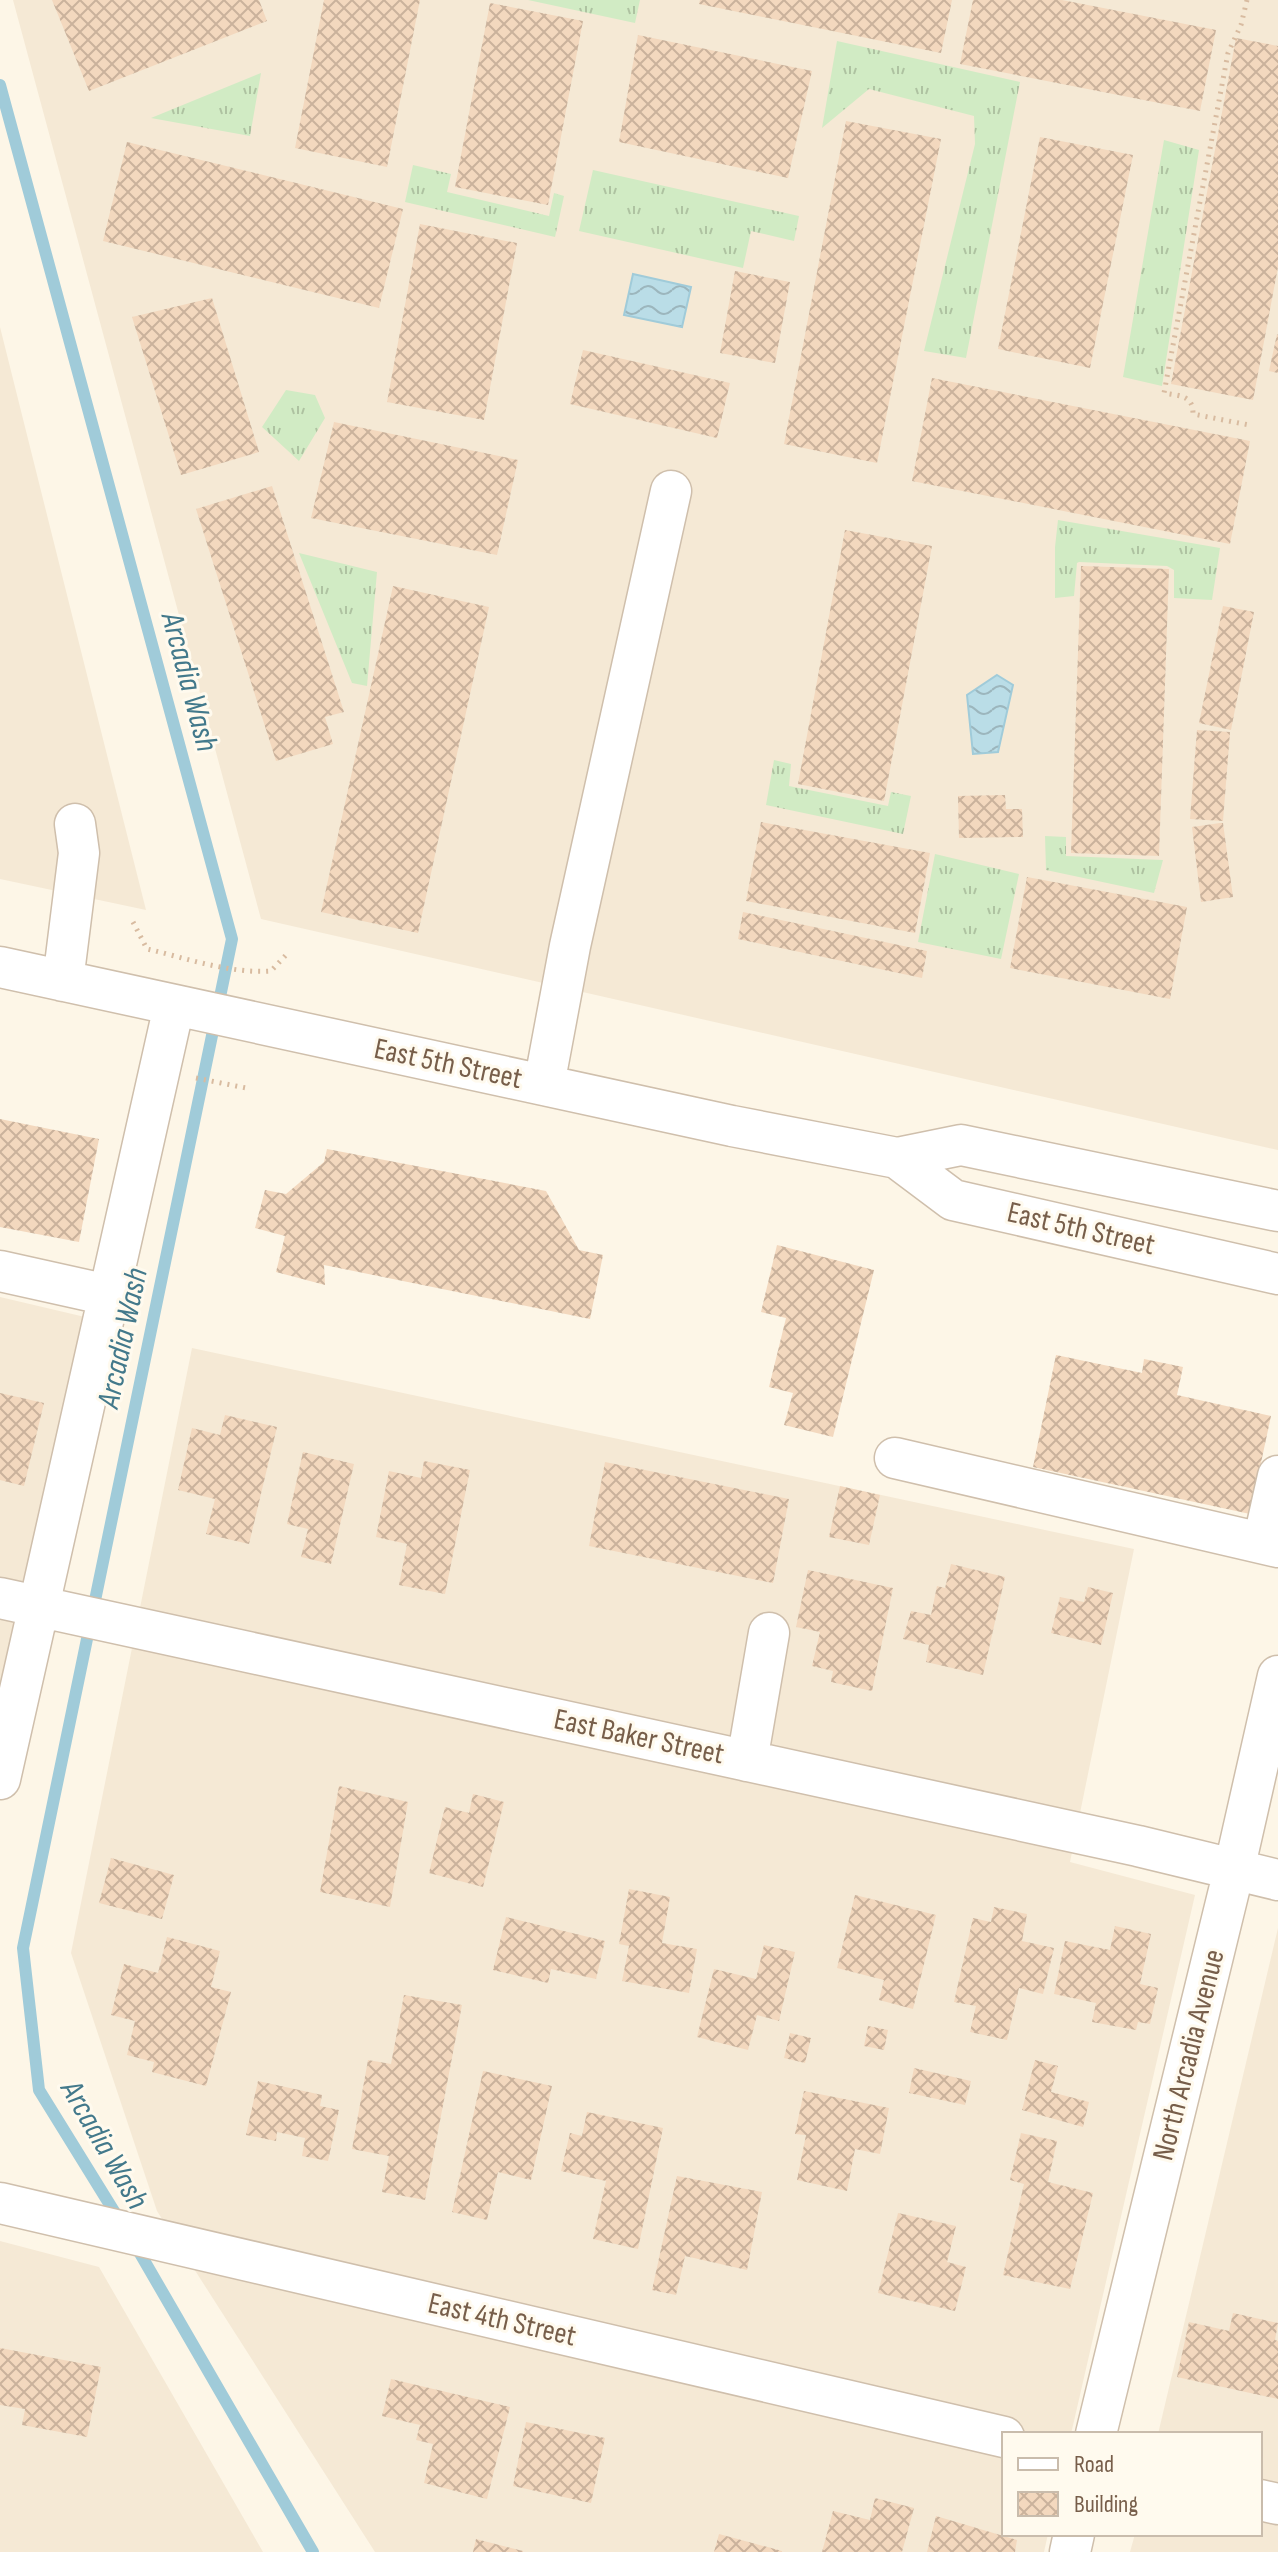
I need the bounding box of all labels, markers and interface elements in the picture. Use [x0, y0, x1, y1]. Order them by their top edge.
water label: Arcadia Wash [151, 606, 226, 756]
street label: East 5th Street [371, 1031, 525, 1097]
street label: East 5th Street [1004, 1195, 1158, 1263]
water label: Arcadia Wash [89, 1264, 157, 1414]
street label: East Baker Street [551, 1701, 727, 1773]
street label: North Arcadia Avenue [1145, 1946, 1233, 2164]
water label: Arcadia Wash [51, 2072, 156, 2216]
street label: East 4th Street [425, 2286, 579, 2354]
legend [1002, 2432, 1262, 2536]
text: Road [1074, 2450, 1114, 2479]
text: Building [1074, 2490, 1138, 2519]

